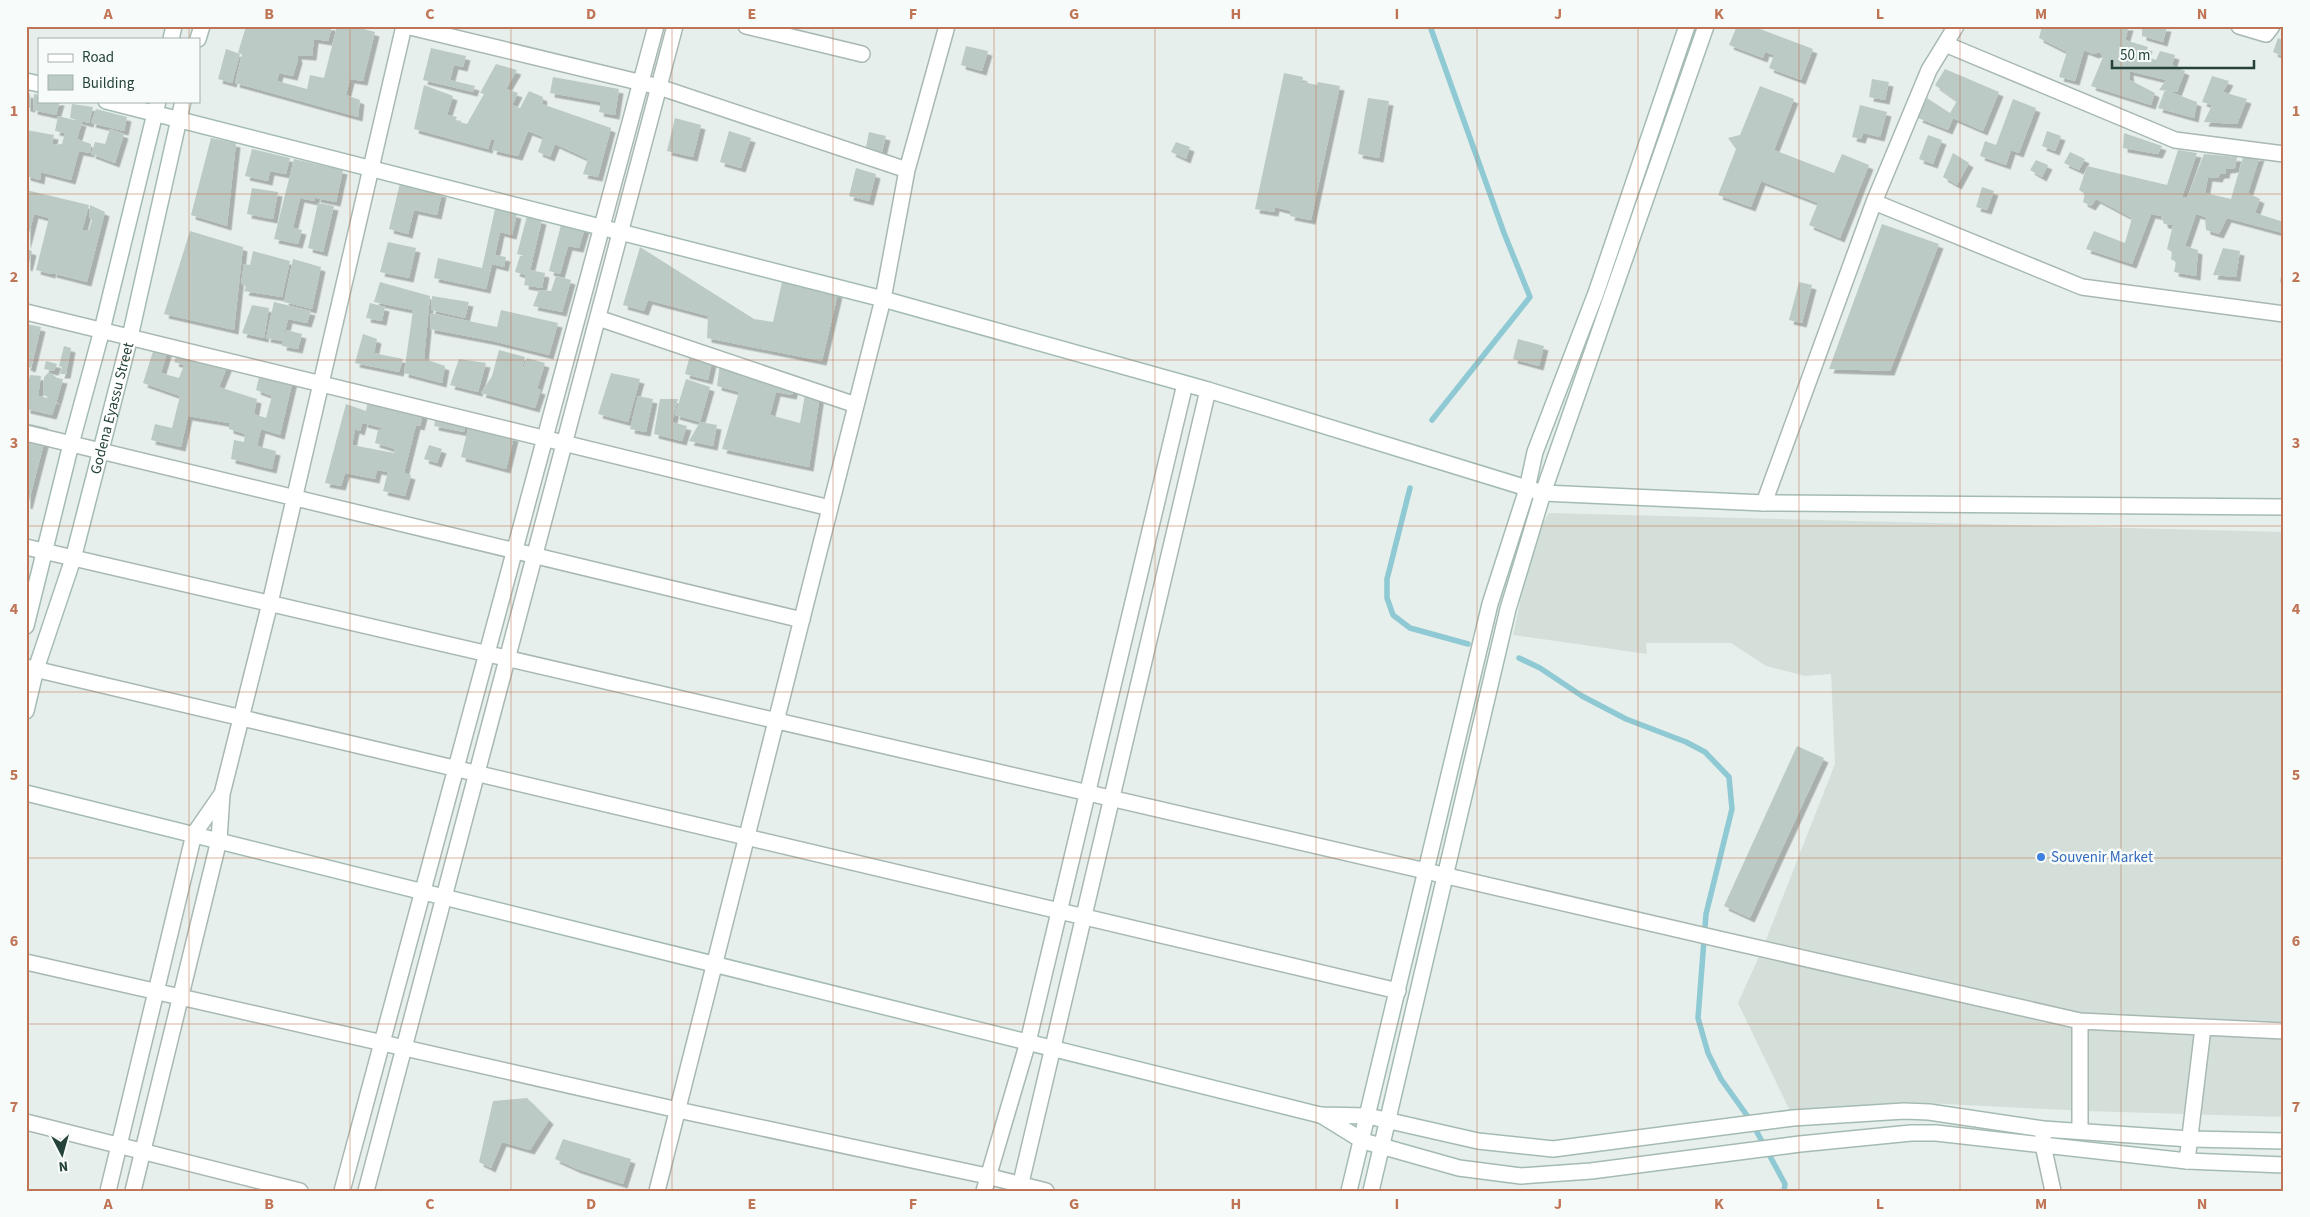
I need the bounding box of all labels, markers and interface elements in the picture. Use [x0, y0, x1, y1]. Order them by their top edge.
text: A [102, 3, 113, 25]
text: B [264, 3, 274, 25]
text: C [425, 3, 435, 25]
text: D [586, 3, 596, 25]
text: E [748, 3, 756, 25]
text: F [909, 3, 917, 25]
text: G [1069, 3, 1079, 25]
text: H [1231, 3, 1241, 25]
text: I [1395, 3, 1399, 25]
text: J [1554, 3, 1562, 25]
text: K [1714, 3, 1724, 25]
text: L [1876, 3, 1884, 25]
text: M [2035, 3, 2047, 25]
text: N [2197, 3, 2207, 25]
legend [38, 38, 200, 102]
scale bar [2112, 38, 2255, 70]
text: 50 m [2120, 45, 2150, 66]
text: Road [82, 47, 114, 68]
text: Building [82, 73, 135, 94]
text: 1 [10, 100, 18, 122]
text: 1 [2292, 100, 2300, 122]
text: 2 [10, 266, 18, 288]
text: 2 [2292, 266, 2300, 288]
street label: Godena Eyassu Street [85, 340, 139, 476]
text: 3 [10, 432, 18, 454]
text: 3 [2292, 432, 2300, 454]
text: 4 [10, 598, 19, 620]
text: 4 [2292, 598, 2301, 620]
text: 5 [10, 764, 18, 786]
text: 5 [2292, 764, 2300, 786]
place label: Souvenir Market [2051, 847, 2153, 868]
marker: Souvenir Market [2035, 851, 2047, 863]
text: 6 [10, 930, 18, 952]
text: 6 [2292, 930, 2300, 952]
text: 7 [10, 1096, 18, 1118]
text: 7 [2292, 1096, 2300, 1118]
north arrow [38, 1130, 88, 1180]
text: N [58, 1156, 69, 1176]
text: A [102, 1193, 113, 1215]
text: B [264, 1193, 274, 1215]
text: C [425, 1193, 435, 1215]
text: D [586, 1193, 596, 1215]
text: E [748, 1193, 756, 1215]
text: F [909, 1193, 917, 1215]
text: G [1069, 1193, 1079, 1215]
text: H [1231, 1193, 1241, 1215]
text: I [1395, 1193, 1399, 1215]
text: J [1554, 1193, 1562, 1215]
text: K [1714, 1193, 1724, 1215]
text: L [1876, 1193, 1884, 1215]
text: M [2035, 1193, 2047, 1215]
text: N [2197, 1193, 2207, 1215]

